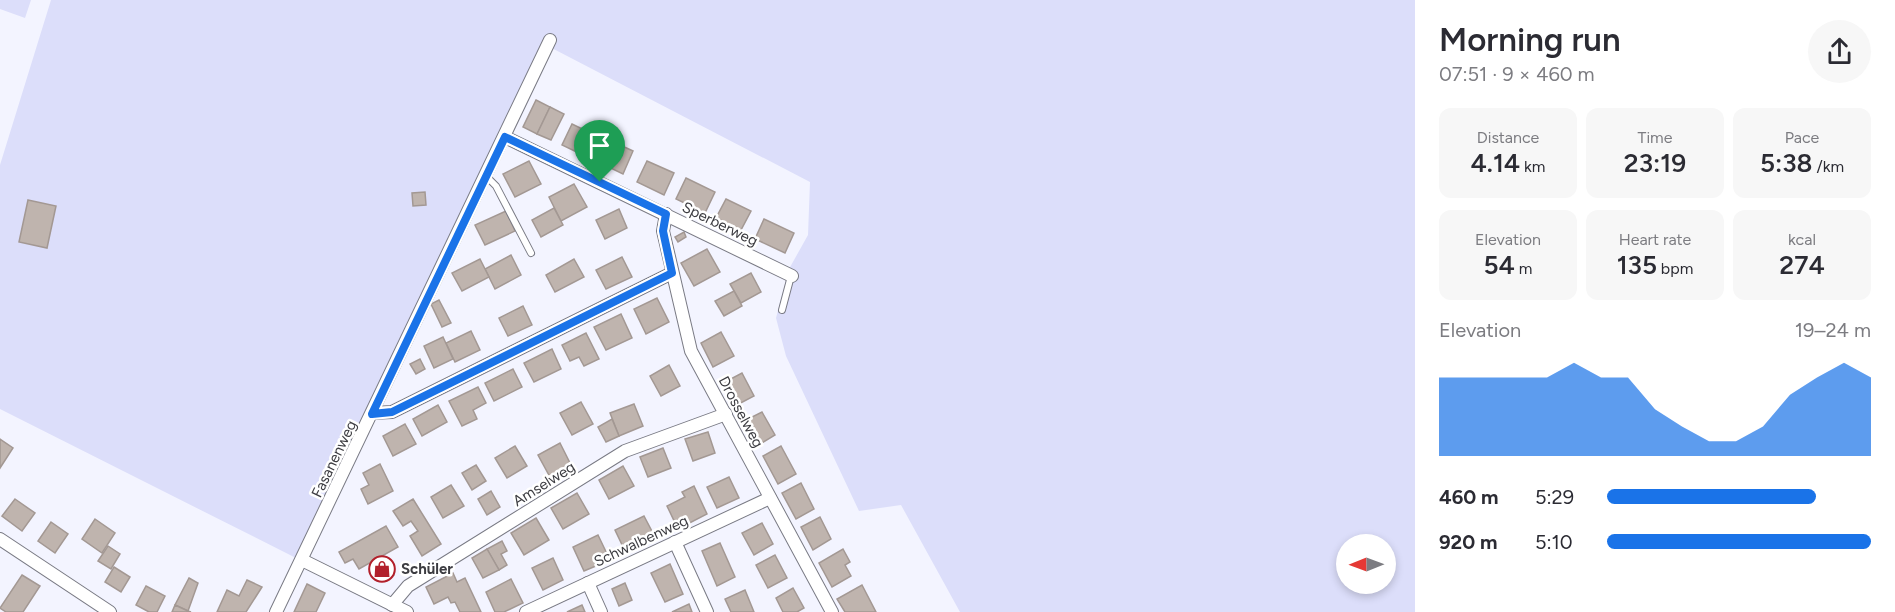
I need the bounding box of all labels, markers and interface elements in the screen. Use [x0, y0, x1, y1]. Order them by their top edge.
text: Morning run [1439, 20, 1621, 59]
button: share [1808, 20, 1871, 83]
text: 07:51 · 9 × 460 m [1439, 62, 1595, 86]
pin [574, 120, 625, 182]
text: Distance [1477, 128, 1539, 147]
text: Time [1638, 128, 1672, 147]
text: Pace [1785, 128, 1819, 147]
icon: arrive [583, 129, 616, 162]
text: 4.14 [1471, 147, 1520, 179]
text: 23:19 [1624, 147, 1686, 179]
text: 5:38 [1760, 147, 1813, 179]
text: km [1520, 157, 1545, 176]
text: /km [1813, 157, 1844, 176]
street label: Sperberweg [679, 198, 761, 250]
text: Elevation [1475, 230, 1541, 249]
text: Heart rate [1619, 230, 1691, 249]
text: kcal [1788, 230, 1816, 249]
text: 54 [1484, 249, 1515, 281]
text: 135 [1617, 249, 1657, 281]
text: 274 [1779, 249, 1825, 281]
text: m [1515, 259, 1532, 278]
text: bpm [1657, 259, 1693, 278]
text: Elevation [1439, 318, 1521, 342]
text: 19–24 m [1795, 318, 1871, 342]
street label: Drosselweg [715, 373, 767, 451]
street label: Fasanenweg [308, 417, 360, 501]
street label: Amselweg [510, 458, 578, 510]
text: 460 m [1439, 485, 1498, 509]
text: 5:29 [1535, 485, 1574, 509]
street label: Schwalbenweg [591, 511, 691, 571]
text: 920 m [1439, 530, 1497, 554]
text: 5:10 [1535, 530, 1573, 554]
north arrow [1336, 534, 1396, 594]
map controls [1336, 534, 1396, 594]
shop icon: Schüler [367, 554, 397, 584]
place label: Schüler [401, 560, 453, 578]

